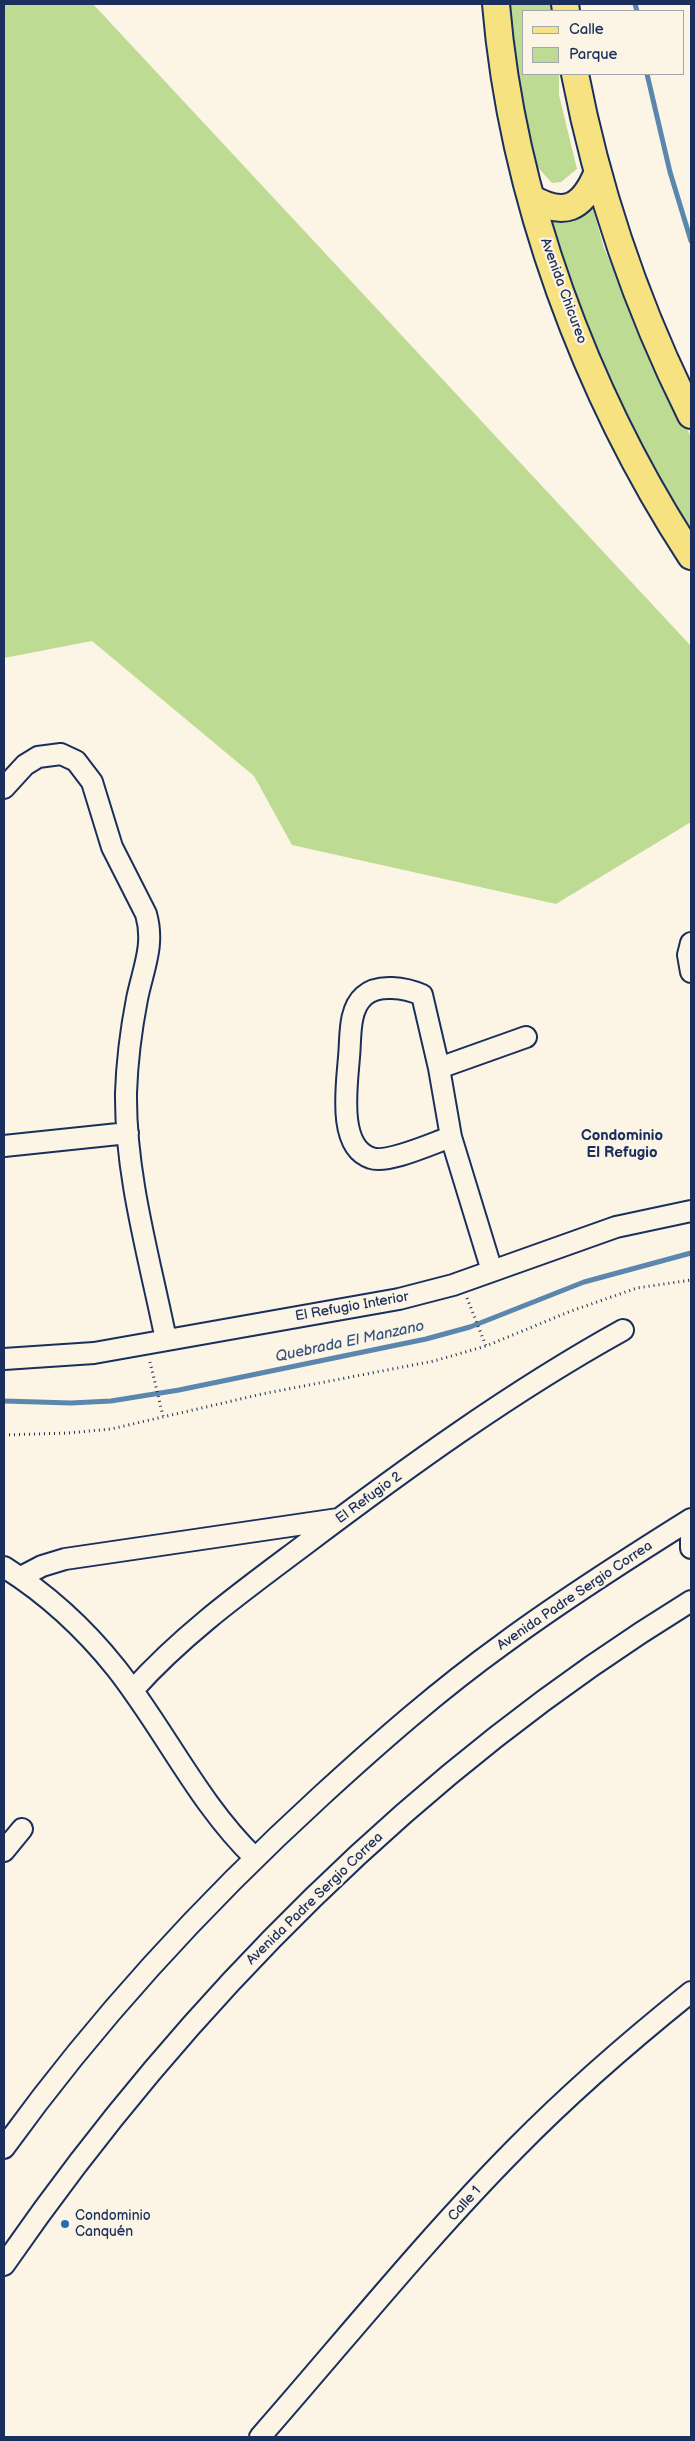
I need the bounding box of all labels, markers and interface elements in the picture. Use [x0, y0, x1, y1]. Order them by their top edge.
legend [522, 10, 685, 75]
text: Calle [569, 20, 604, 39]
text: Parque [569, 45, 617, 64]
street label: Avenida Chicureo [536, 236, 590, 346]
district label: Condominio El Refugio [581, 1127, 663, 1162]
street label: El Refugio Interior [294, 1289, 410, 1325]
water label: Quebrada El Manzano [274, 1317, 426, 1367]
street label: El Refugio 2 [333, 1468, 405, 1528]
street label: Avenida Padre Sergio Correa [494, 1538, 656, 1654]
street label: Avenida Padre Sergio Correa [243, 1829, 387, 1969]
street label: Calle 1 [445, 2183, 485, 2225]
place label: Condominio Canquén [75, 2208, 151, 2240]
marker: Condominio Canquén [59, 2218, 71, 2230]

